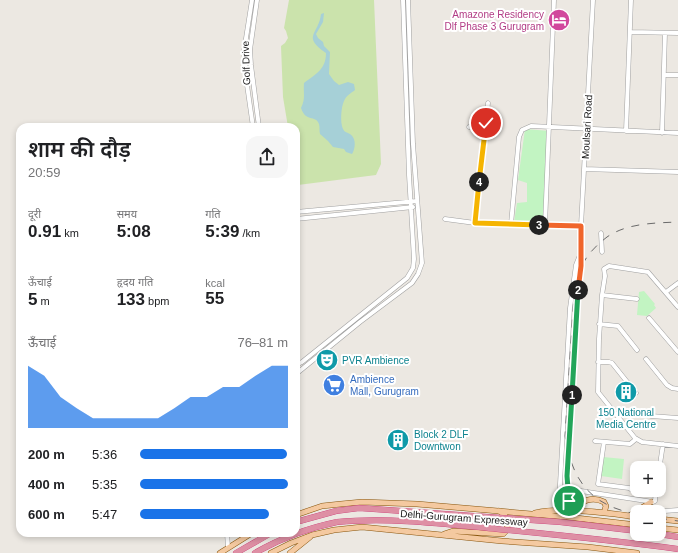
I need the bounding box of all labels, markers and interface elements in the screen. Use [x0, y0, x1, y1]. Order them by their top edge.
hotel icon: Amazone Residency Dlf Phase 3 Gurugram [546, 7, 572, 33]
place label: Amazone Residency Dlf Phase 3 Gurugram [445, 9, 544, 32]
street label: Golf Drive [240, 40, 252, 85]
street label: Moulsari Road [580, 95, 594, 159]
pin [469, 106, 503, 140]
icon: check [475, 112, 497, 134]
button: share [246, 136, 288, 178]
text: शाम की दौड़ [28, 137, 131, 162]
text: 20:59 [28, 165, 61, 180]
pin: 4 [469, 172, 489, 192]
text: 4 [476, 176, 482, 188]
text: दूरी [28, 208, 41, 220]
text: समय [117, 208, 137, 220]
text: गति [205, 208, 221, 220]
pin: 3 [529, 215, 549, 235]
text: 3 [536, 219, 542, 231]
text: 0.91 [28, 222, 61, 241]
text: 5:08 [117, 222, 151, 241]
text: 5:39 [205, 222, 239, 241]
text: km [61, 227, 79, 239]
text: /km [239, 227, 260, 239]
text: ऊँचाई [28, 276, 52, 288]
text: हृदय गति [117, 276, 153, 288]
text: kcal [205, 277, 225, 289]
pin: 2 [568, 280, 588, 300]
text: 2 [575, 284, 581, 296]
text: 55 [205, 289, 224, 308]
text: 5 [28, 290, 37, 309]
text: 133 [117, 290, 145, 309]
text: m [37, 295, 50, 307]
text: bpm [145, 295, 170, 307]
text: ऊँचाई [28, 335, 56, 350]
text: 76–81 m [237, 335, 288, 350]
theatre icon: PVR Ambience [314, 347, 340, 373]
place label: PVR Ambience [342, 355, 410, 366]
supermarket icon: Ambience Mall, Gurugram [321, 372, 347, 398]
place label: Ambience Mall, Gurugram [350, 374, 419, 397]
building icon: 150 National Media Centre [613, 379, 639, 405]
pin: 1 [562, 385, 582, 405]
text: 1 [569, 389, 575, 401]
place label: 150 National Media Centre [596, 407, 656, 430]
building icon: Block 2 DLF Downtwon [385, 427, 411, 453]
place label: Block 2 DLF Downtwon [414, 429, 468, 452]
text: 200 m [28, 447, 65, 462]
text: 5:36 [92, 447, 117, 462]
map controls [630, 461, 666, 541]
button: + [630, 461, 666, 497]
text: 400 m [28, 477, 65, 492]
text: 5:35 [92, 477, 117, 492]
pin [552, 484, 586, 518]
icon: arrive [558, 490, 580, 512]
button: − [630, 505, 666, 541]
text: 600 m [28, 507, 65, 522]
text: 5:47 [92, 507, 117, 522]
street label: Delhi-Gurugram Expressway [400, 508, 528, 528]

